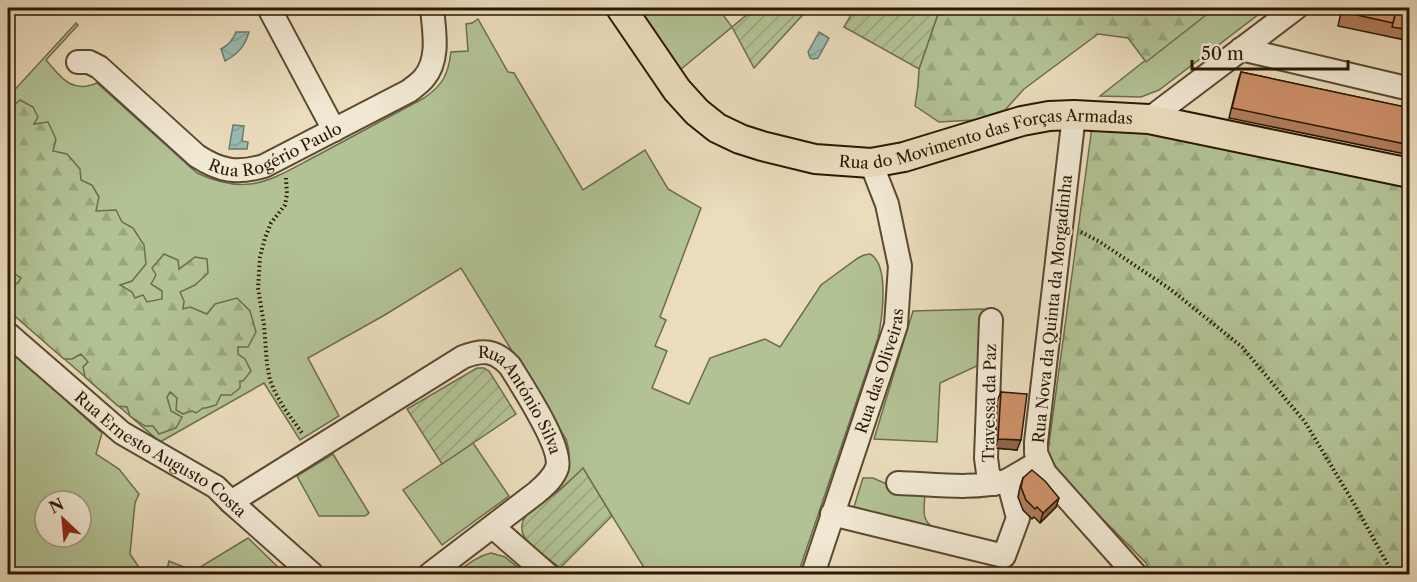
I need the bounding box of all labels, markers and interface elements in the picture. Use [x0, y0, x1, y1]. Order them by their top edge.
scale bar [1192, 33, 1348, 71]
text: 50 m [1201, 43, 1244, 65]
street label: Rua do Movimento das Forças Armadas [838, 105, 1133, 173]
street label: Rua Rogério Paulo [206, 118, 345, 180]
street label: Rua Nova da Quinta da Morgadinha [1028, 173, 1076, 444]
street label: Rua das Oliveiras [851, 308, 907, 436]
street label: Rua António Silva [478, 342, 566, 457]
street label: Travessa da Paz [978, 344, 1000, 462]
street label: Rua Ernesto Augusto Costa [71, 387, 251, 522]
north arrow [33, 489, 93, 549]
text: N [46, 493, 67, 518]

